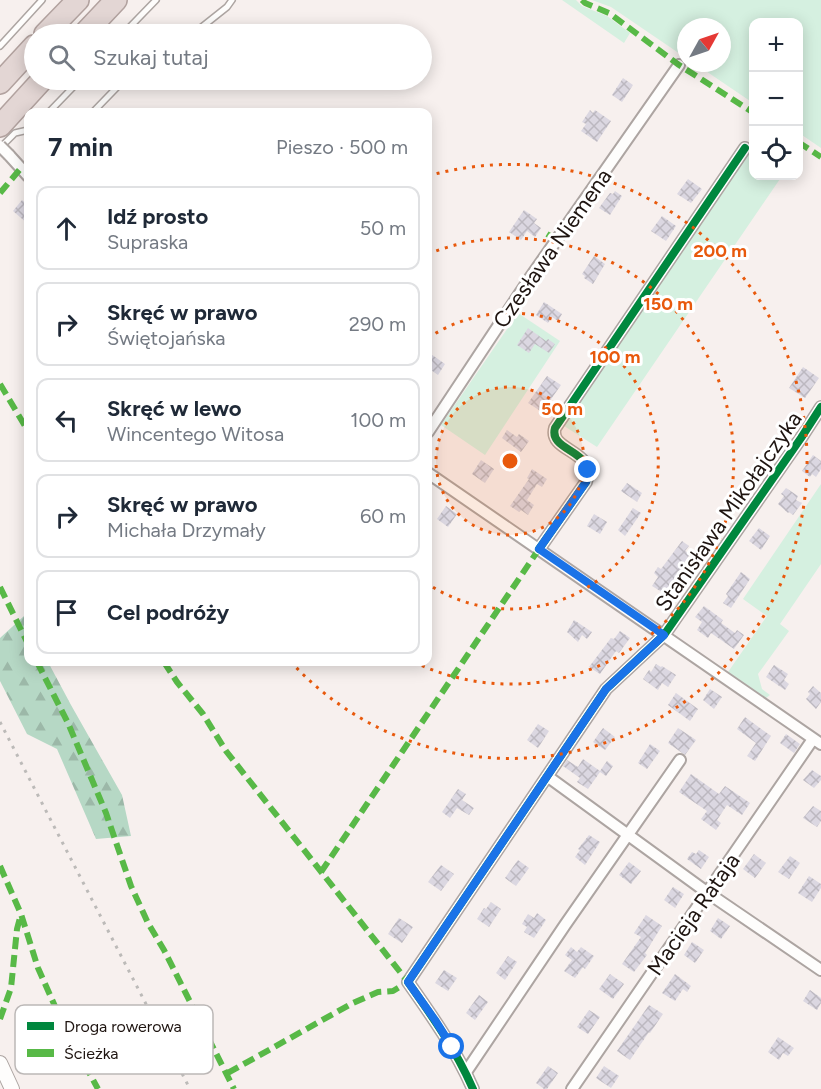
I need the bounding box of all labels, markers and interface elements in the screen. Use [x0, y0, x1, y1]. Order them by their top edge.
north arrow [677, 18, 731, 72]
map controls [749, 18, 803, 180]
button: + [749, 18, 803, 72]
search box [24, 24, 432, 90]
icon: search [45, 41, 78, 74]
text: Szukaj tutaj [93, 44, 209, 71]
button: − [749, 72, 803, 126]
button: locate [749, 126, 803, 180]
text: 7 min [48, 131, 113, 163]
text: Pieszo · 500 m [276, 135, 408, 159]
street label: Czesława Niemena [487, 163, 617, 333]
text: Idź prosto [107, 203, 208, 230]
icon: ahead [50, 212, 83, 245]
text: 50 m [360, 216, 406, 240]
text: Supraska [107, 230, 188, 254]
text: 200 m [693, 240, 747, 262]
text: 150 m [643, 293, 693, 315]
text: Skręć w prawo [107, 299, 257, 326]
icon: right [50, 308, 83, 341]
text: 290 m [349, 312, 406, 336]
text: Świętojańska [107, 326, 225, 350]
text: 100 m [590, 346, 640, 368]
text: Skręć w lewo [107, 395, 242, 422]
text: 50 m [541, 398, 583, 420]
icon: left [50, 404, 83, 437]
street label: Stanisława Mikołajczyka [649, 406, 808, 616]
text: 100 m [350, 408, 406, 432]
text: Wincentego Witosa [107, 422, 284, 446]
centre of rings [500, 451, 520, 471]
route end [574, 456, 600, 482]
text: Skręć w prawo [107, 491, 257, 518]
icon: right [50, 500, 83, 533]
text: 60 m [360, 504, 406, 528]
text: Michała Drzymały [107, 518, 266, 542]
icon: arrive [50, 596, 83, 629]
text: Cel podróży [107, 599, 229, 626]
street label: Macieja Rataja [641, 848, 745, 981]
legend [15, 1005, 213, 1074]
text: Droga rowerowa [64, 1017, 182, 1036]
route start [438, 1033, 464, 1059]
text: Ścieżka [64, 1044, 119, 1063]

